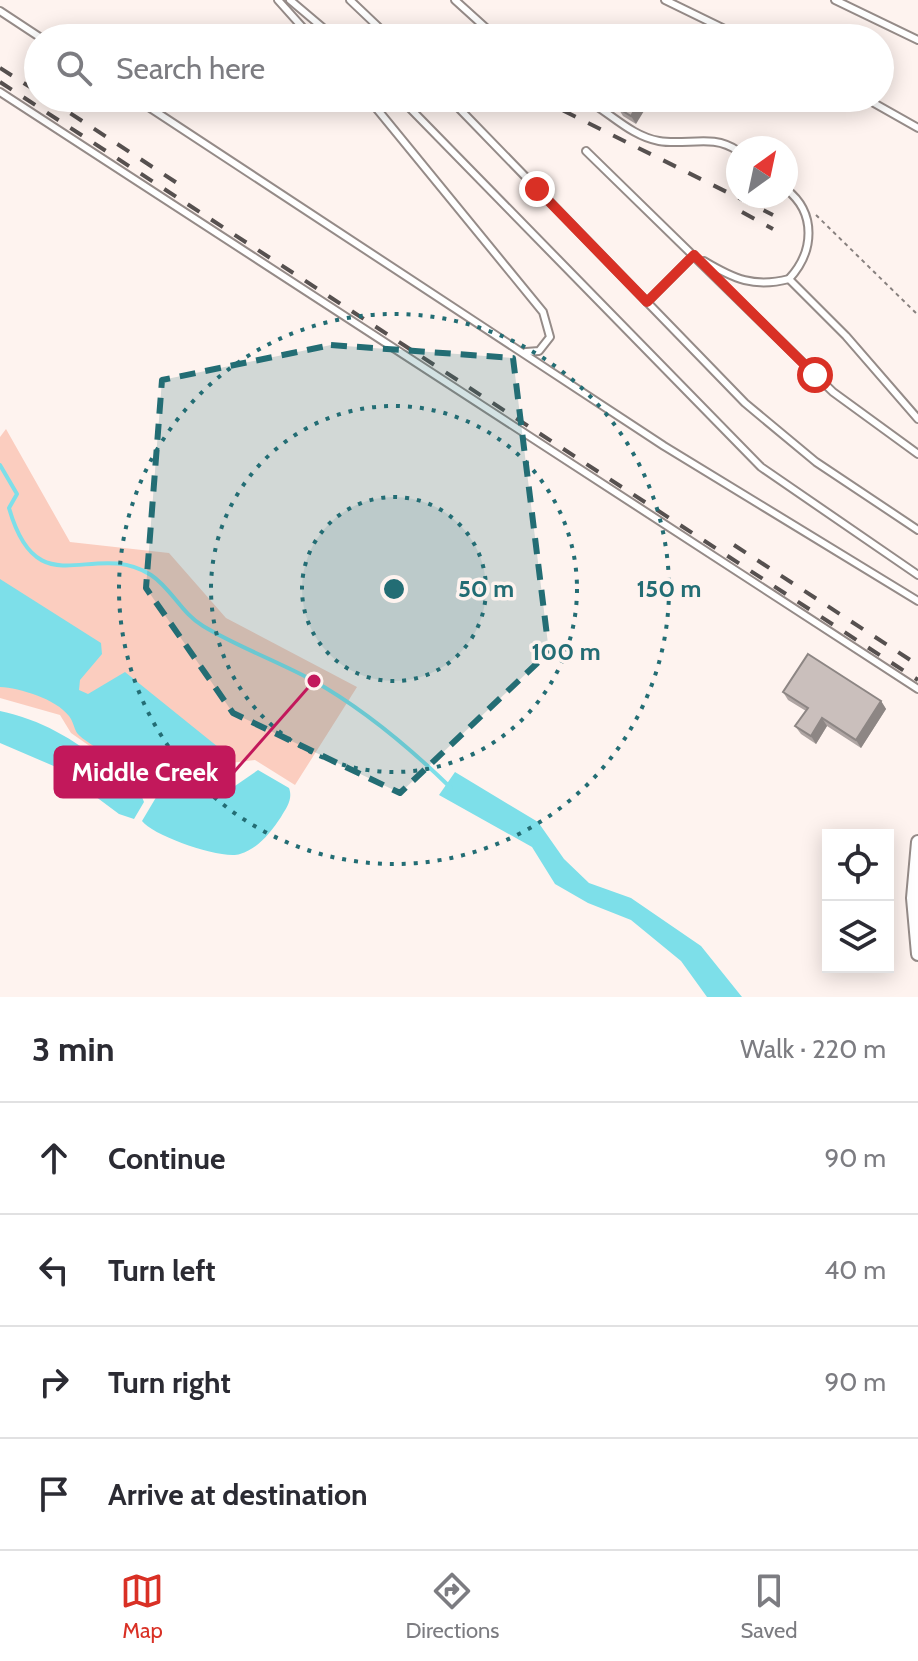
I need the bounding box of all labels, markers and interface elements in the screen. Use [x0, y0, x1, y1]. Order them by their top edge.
search box [24, 24, 894, 112]
icon: search [52, 46, 96, 90]
text: Search here [116, 50, 265, 87]
north arrow [726, 136, 798, 208]
route end [519, 171, 555, 207]
route start [797, 357, 833, 393]
text: 50 m [458, 574, 514, 603]
text: 150 m [637, 574, 701, 603]
centre of rings [380, 575, 408, 603]
text: 100 m [531, 637, 601, 666]
callout: Middle Creek [55, 747, 234, 797]
text: Middle Creek [72, 756, 219, 788]
map controls [822, 829, 894, 973]
button: locate [822, 829, 894, 901]
button: layers [822, 901, 894, 973]
text: 3 min [32, 1028, 114, 1070]
text: Walk · 220 m [740, 1033, 886, 1065]
icon: ahead [32, 1136, 76, 1180]
text: Continue [108, 1140, 225, 1177]
text: 90 m [824, 1142, 886, 1174]
icon: left [32, 1248, 76, 1292]
text: Turn left [108, 1252, 216, 1289]
text: 40 m [824, 1254, 886, 1286]
icon: right [32, 1360, 76, 1404]
text: Turn right [108, 1364, 231, 1401]
text: 90 m [824, 1366, 886, 1398]
icon: arrive [32, 1472, 76, 1516]
text: Arrive at destination [108, 1476, 368, 1513]
tab: Map [120, 1569, 164, 1644]
tab: Directions [405, 1569, 499, 1644]
tab: Saved [740, 1569, 798, 1644]

